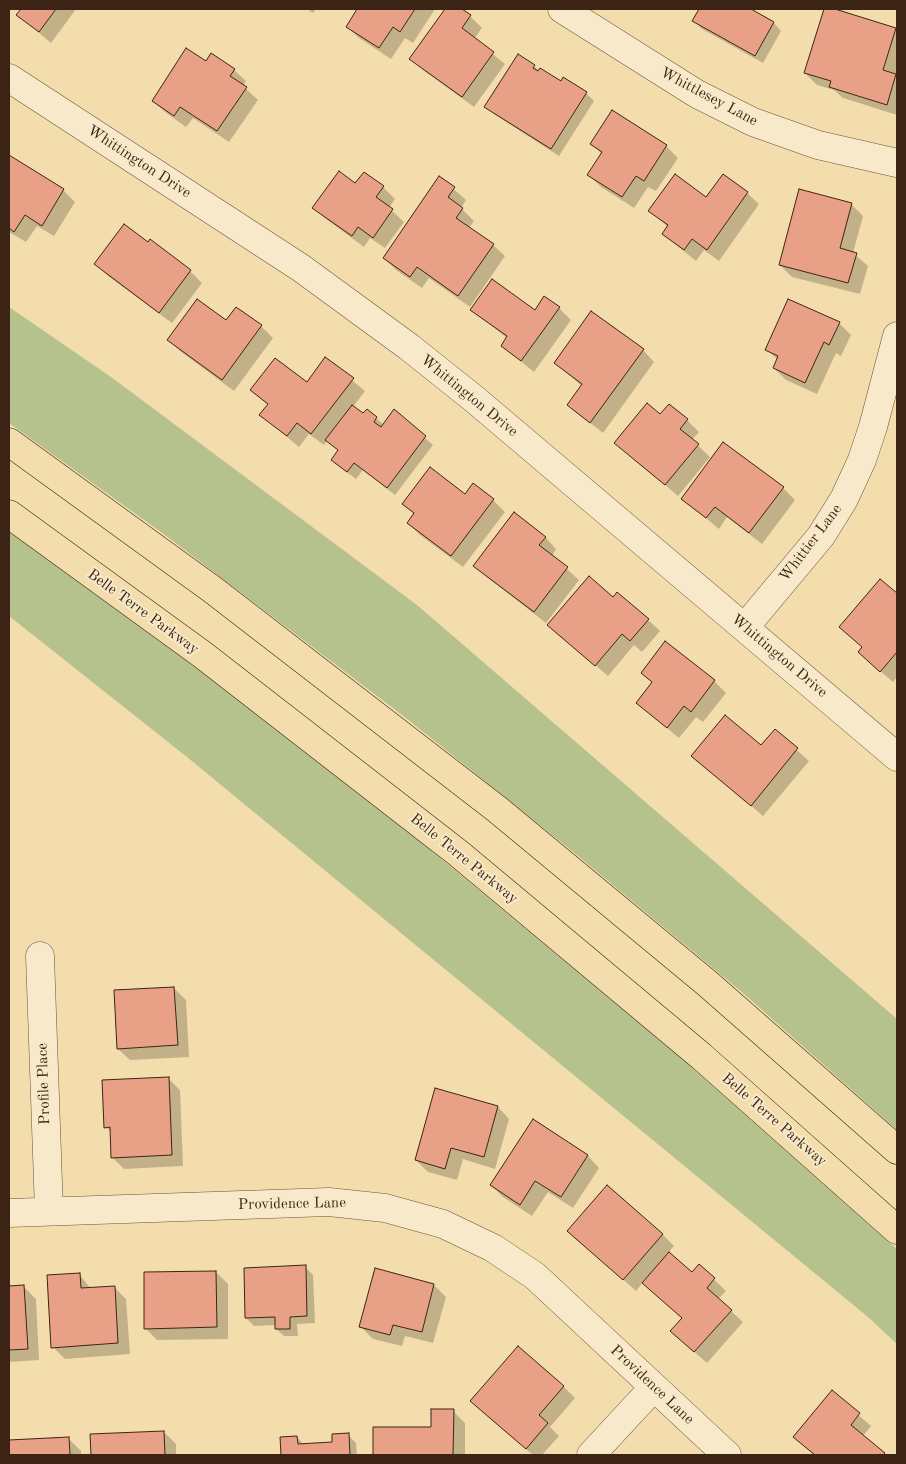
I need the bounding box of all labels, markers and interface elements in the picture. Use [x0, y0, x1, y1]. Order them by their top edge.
street label: Whittlesey Lane [657, 64, 761, 130]
street label: Whittington Drive [84, 122, 194, 202]
street label: Whittington Drive [417, 351, 521, 441]
street label: Whittier Lane [776, 501, 846, 585]
street label: Belle Terre Parkway [84, 565, 202, 659]
street label: Whittington Drive [727, 611, 831, 701]
street label: Belle Terre Parkway [406, 810, 522, 908]
street label: Profile Place [34, 1043, 54, 1125]
street label: Belle Terre Parkway [718, 1069, 830, 1171]
street label: Providence Lane [238, 1194, 346, 1214]
street label: Providence Lane [606, 1342, 698, 1428]

